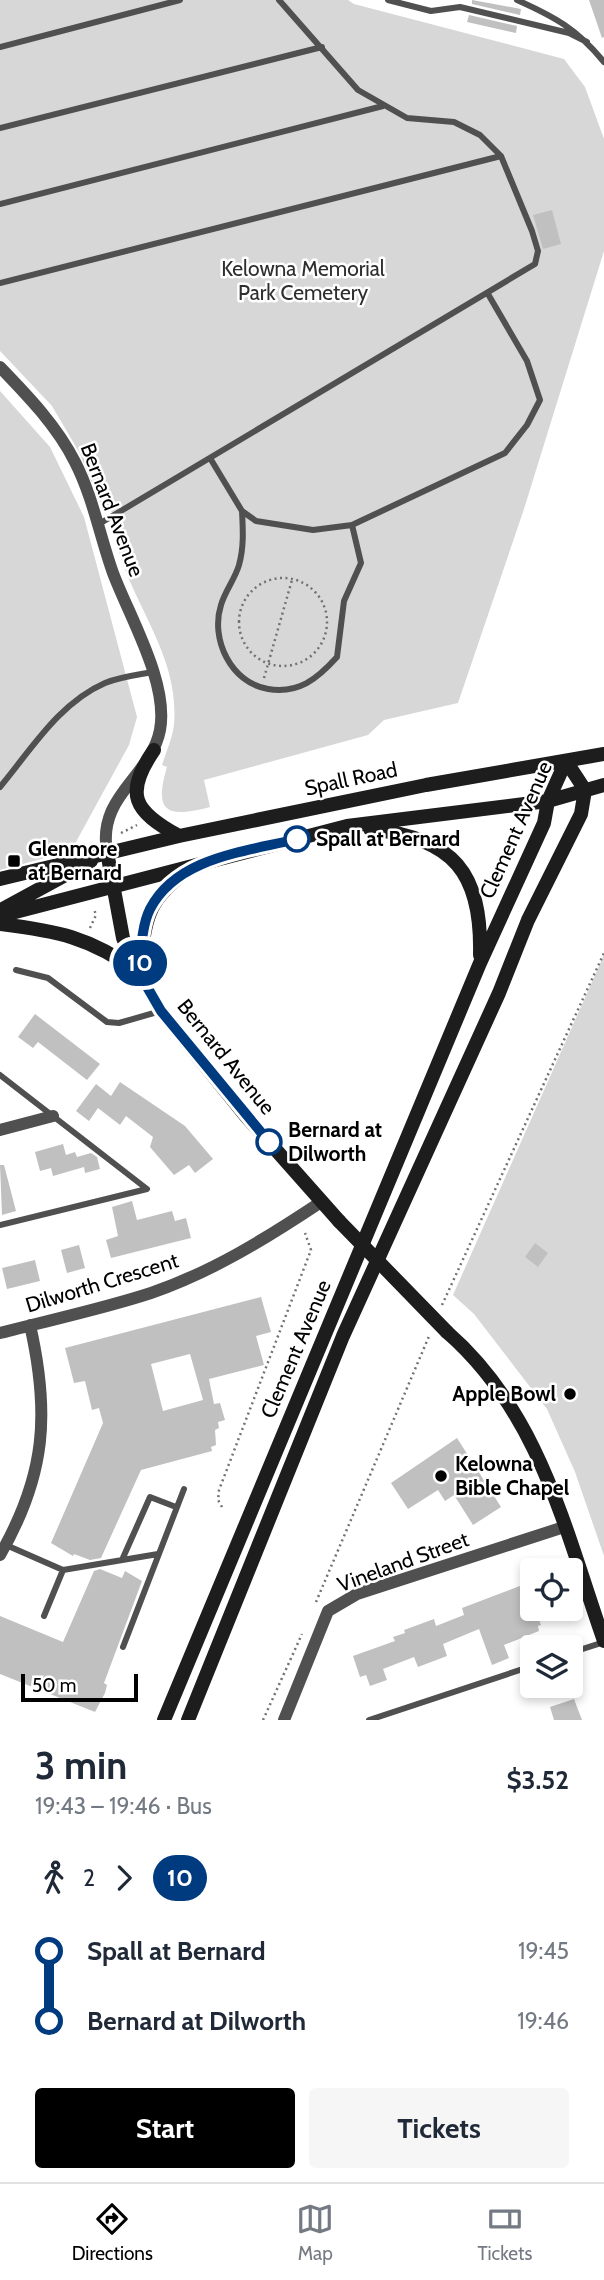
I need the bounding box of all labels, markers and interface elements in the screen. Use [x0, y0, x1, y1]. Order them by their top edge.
park label: Kelowna Memorial Park Cemetery [221, 256, 385, 305]
street label: Bernard Avenue [76, 439, 150, 580]
street label: Spall Road [302, 757, 400, 801]
street label: Clement Avenue [474, 757, 557, 902]
marker: Spall at Bernard [284, 826, 310, 852]
place label: Spall at Bernard [316, 826, 460, 851]
place label: Glenmore at Bernard [28, 836, 122, 885]
marker: Glenmore at Bernard [6, 853, 22, 869]
line badge: 10 [108, 940, 172, 986]
text: 10 [127, 948, 153, 977]
street label: Bernard Avenue [172, 994, 281, 1120]
place label: Bernard at Dilworth [288, 1117, 382, 1166]
marker: Bernard at Dilworth [256, 1129, 282, 1155]
street label: Dilworth Crescent [23, 1247, 181, 1318]
street label: Clement Avenue [255, 1276, 336, 1422]
place label: Apple Bowl [452, 1381, 556, 1406]
marker: Apple Bowl [562, 1386, 578, 1402]
place label: Kelowna Bible Chapel [455, 1451, 570, 1500]
marker: Kelowna Bible Chapel [433, 1468, 449, 1484]
street label: Vineland Street [334, 1526, 472, 1597]
map controls [520, 1558, 583, 1698]
button: locate [520, 1558, 583, 1621]
button: layers [520, 1635, 583, 1698]
scale bar [21, 1671, 138, 1703]
text: 50 m [32, 1674, 76, 1697]
text: 3 min [35, 1742, 127, 1789]
text: $3.52 [506, 1764, 569, 1796]
text: 19:43 – 19:46 · Bus [35, 1792, 212, 1820]
icon: walk [35, 1859, 73, 1897]
icon: forward [105, 1859, 143, 1897]
text: 10 [167, 1863, 193, 1892]
text: 2 [83, 1864, 95, 1892]
text: Spall at Bernard [87, 1935, 266, 1967]
text: 19:45 [518, 1937, 569, 1965]
text: Bernard at Dilworth [87, 2005, 306, 2037]
text: 19:46 [517, 2007, 569, 2035]
button: Start [35, 2088, 295, 2168]
button: Tickets [309, 2088, 569, 2168]
tab: Directions [72, 2200, 153, 2265]
tab: Map [296, 2200, 334, 2265]
tab: Tickets [478, 2200, 532, 2265]

